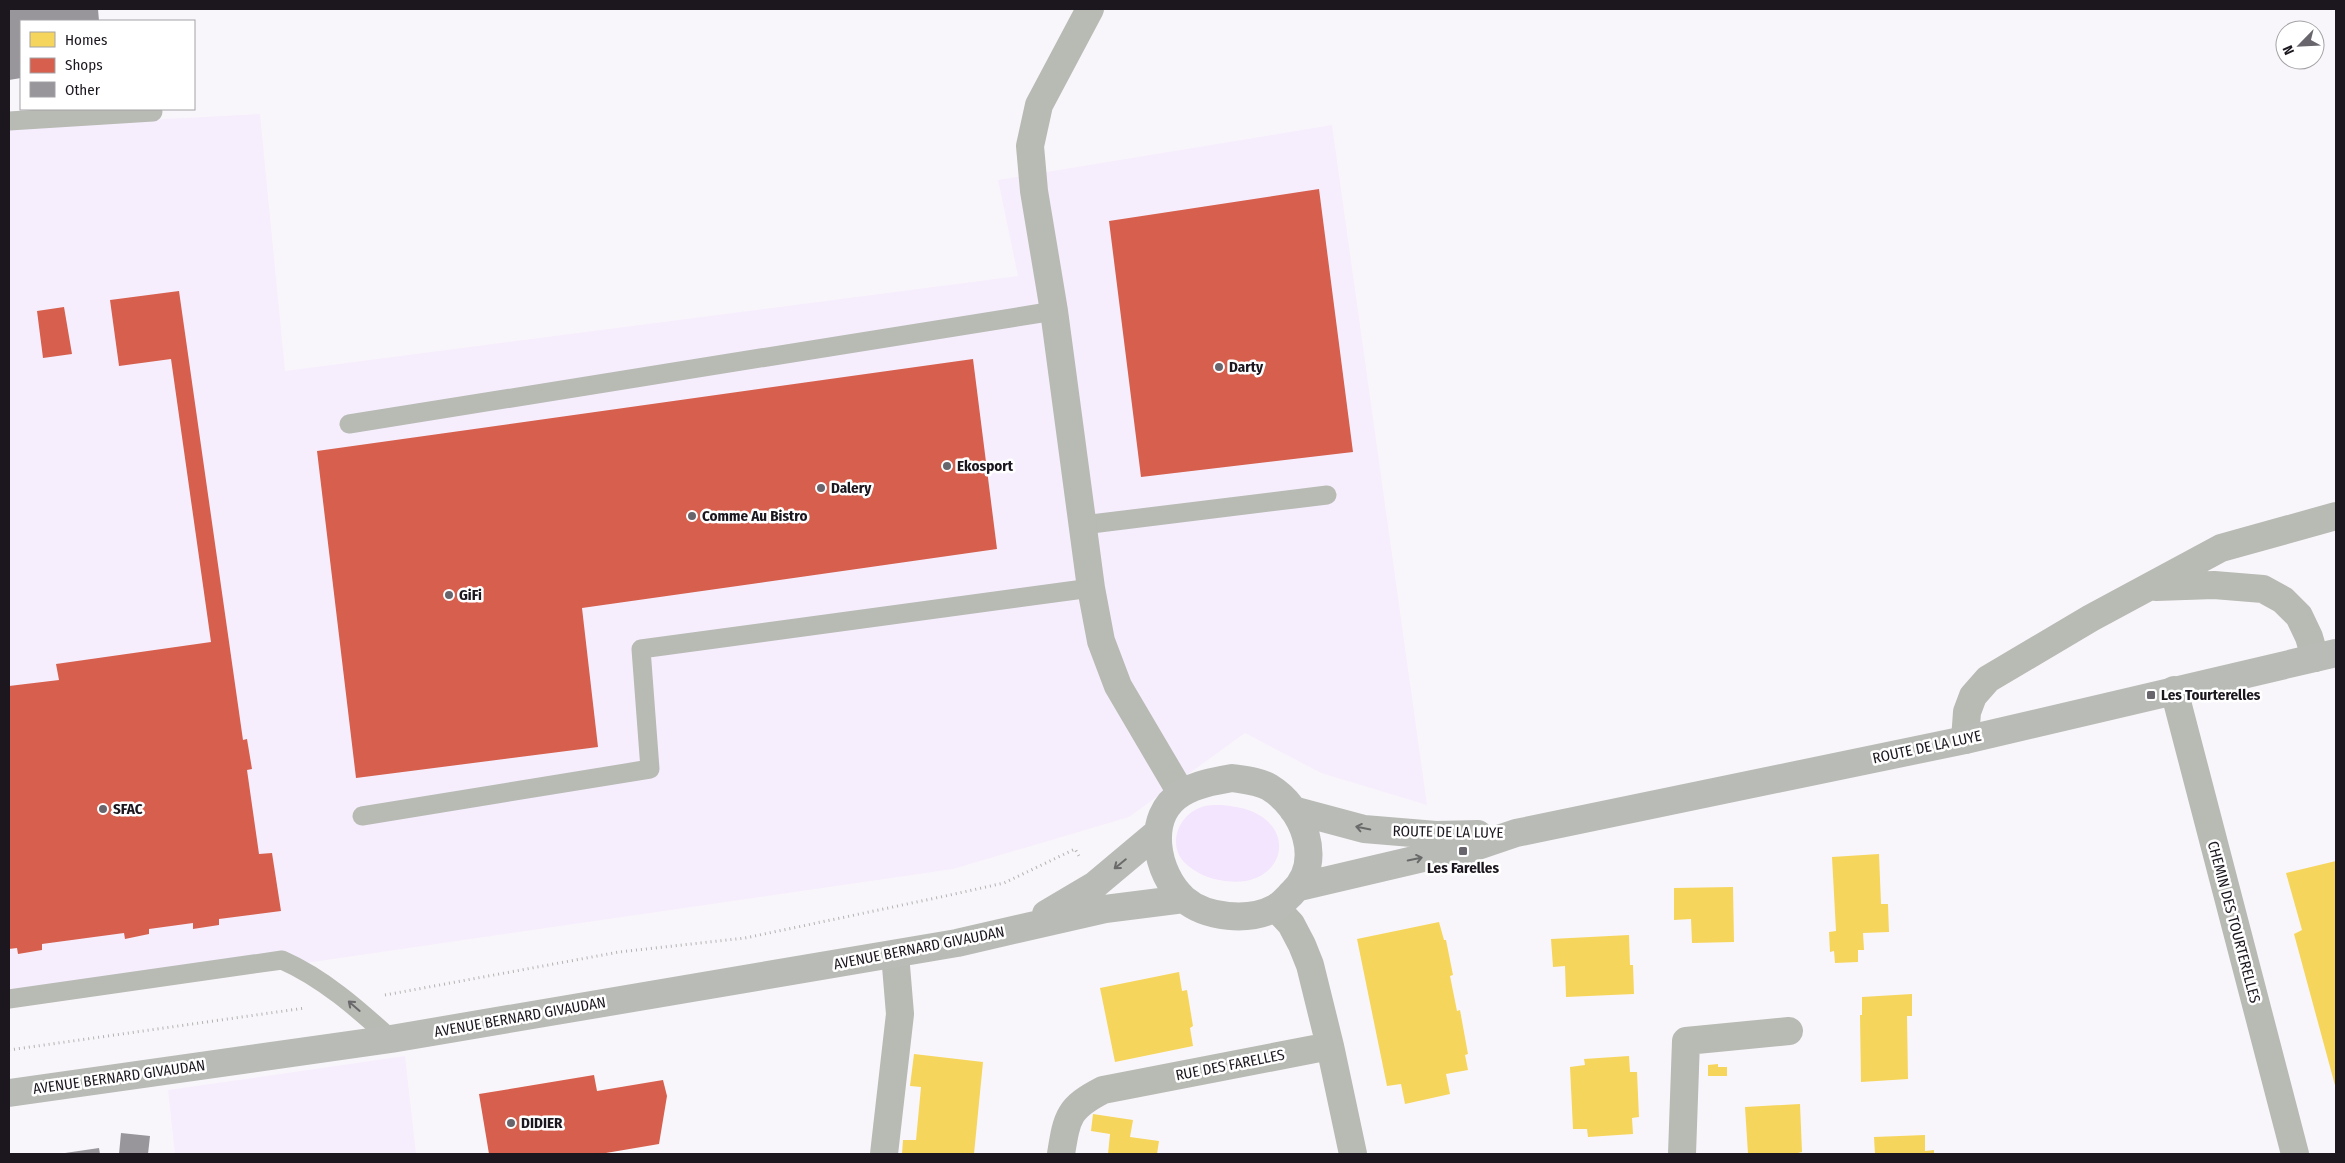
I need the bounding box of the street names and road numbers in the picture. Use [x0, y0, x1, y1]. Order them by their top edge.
street label: ROUTE DE LA LUYE [1871, 727, 1983, 767]
street label: ROUTE DE LA LUYE [1392, 822, 1504, 842]
street label: CHEMIN DES TOURTERELLES [2204, 839, 2264, 1005]
street label: AVENUE BERNARD GIVAUDAN [832, 923, 1006, 973]
street label: AVENUE BERNARD GIVAUDAN [433, 993, 607, 1041]
street label: RUE DES FARELLES [1174, 1046, 1286, 1084]
street label: AVENUE BERNARD GIVAUDAN [32, 1056, 206, 1098]

